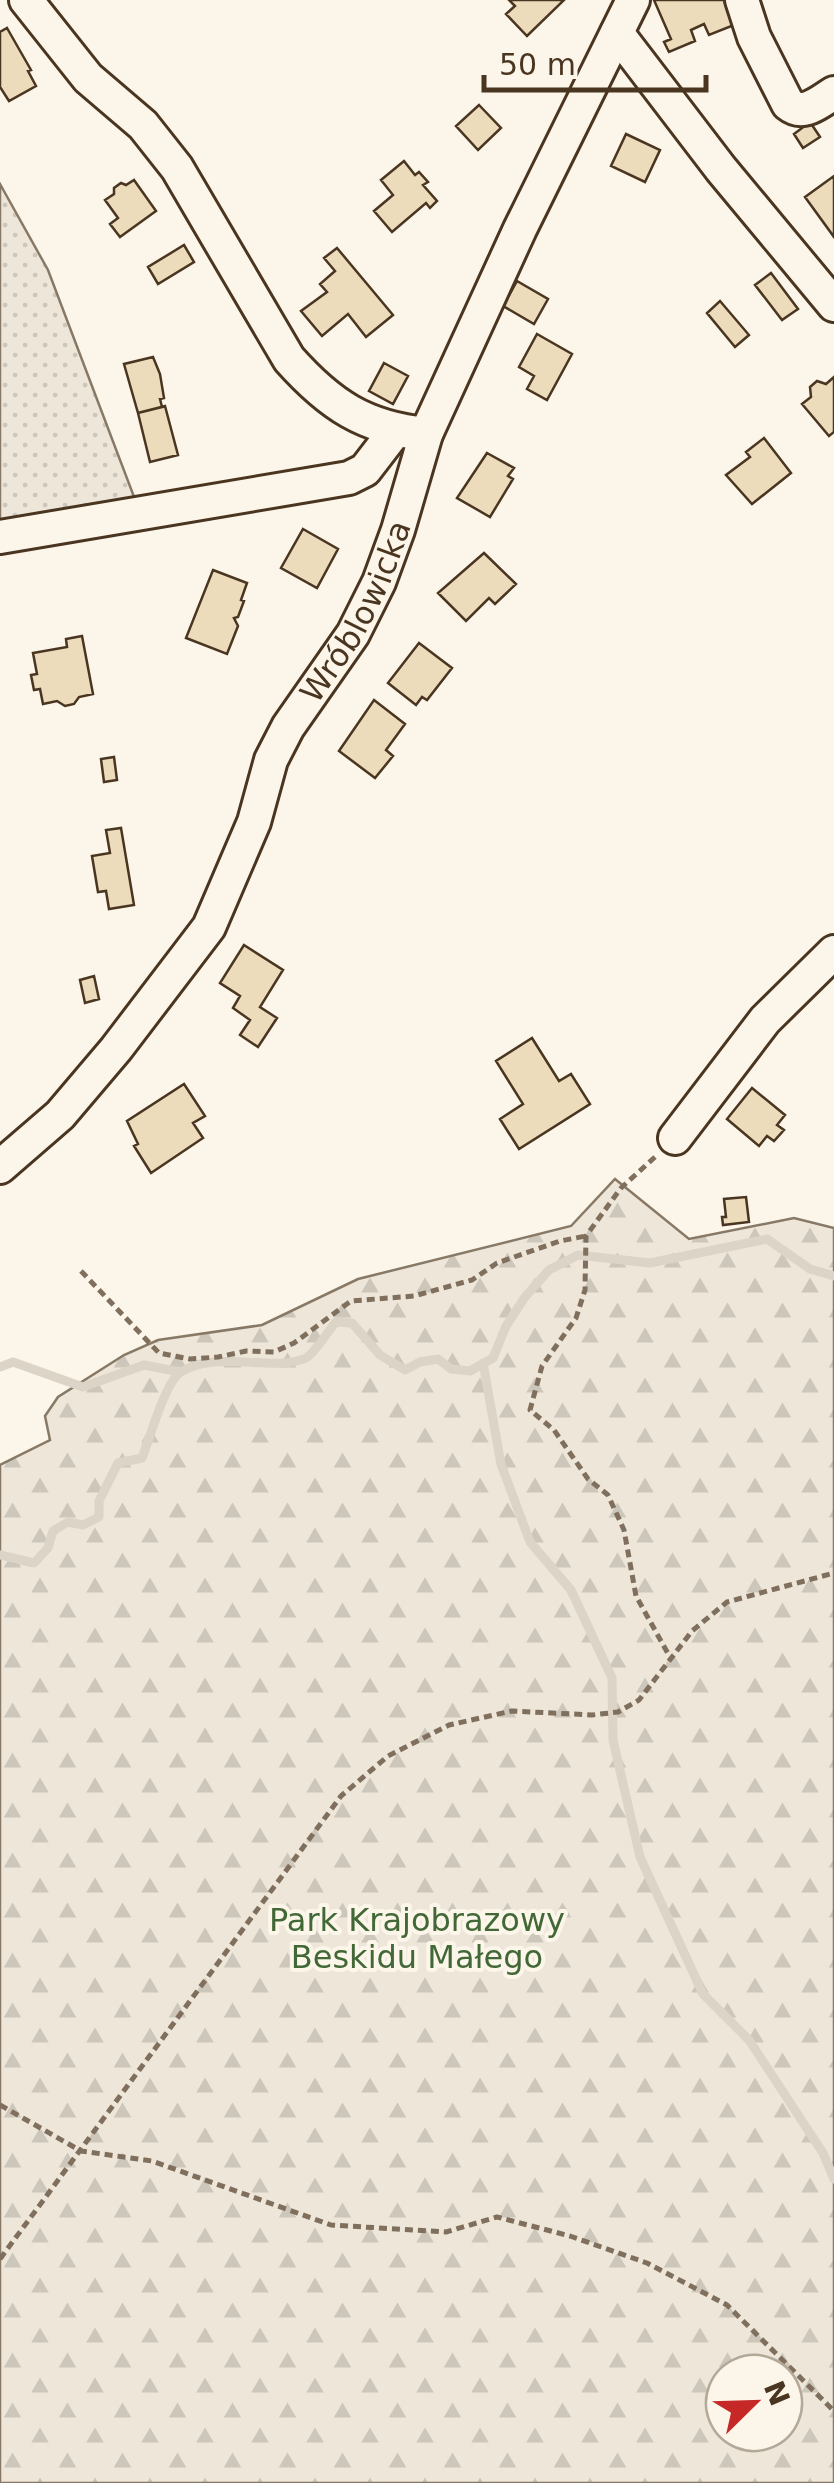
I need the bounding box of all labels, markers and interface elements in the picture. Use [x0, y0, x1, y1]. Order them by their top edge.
scale bar [484, 30, 706, 92]
text: 50 m [499, 47, 576, 82]
street label: Wróblowicka [292, 515, 419, 710]
park label: Park Krajobrazowy Beskidu Małego [269, 1901, 565, 1976]
north arrow [704, 2353, 804, 2453]
text: N [757, 2376, 796, 2411]

